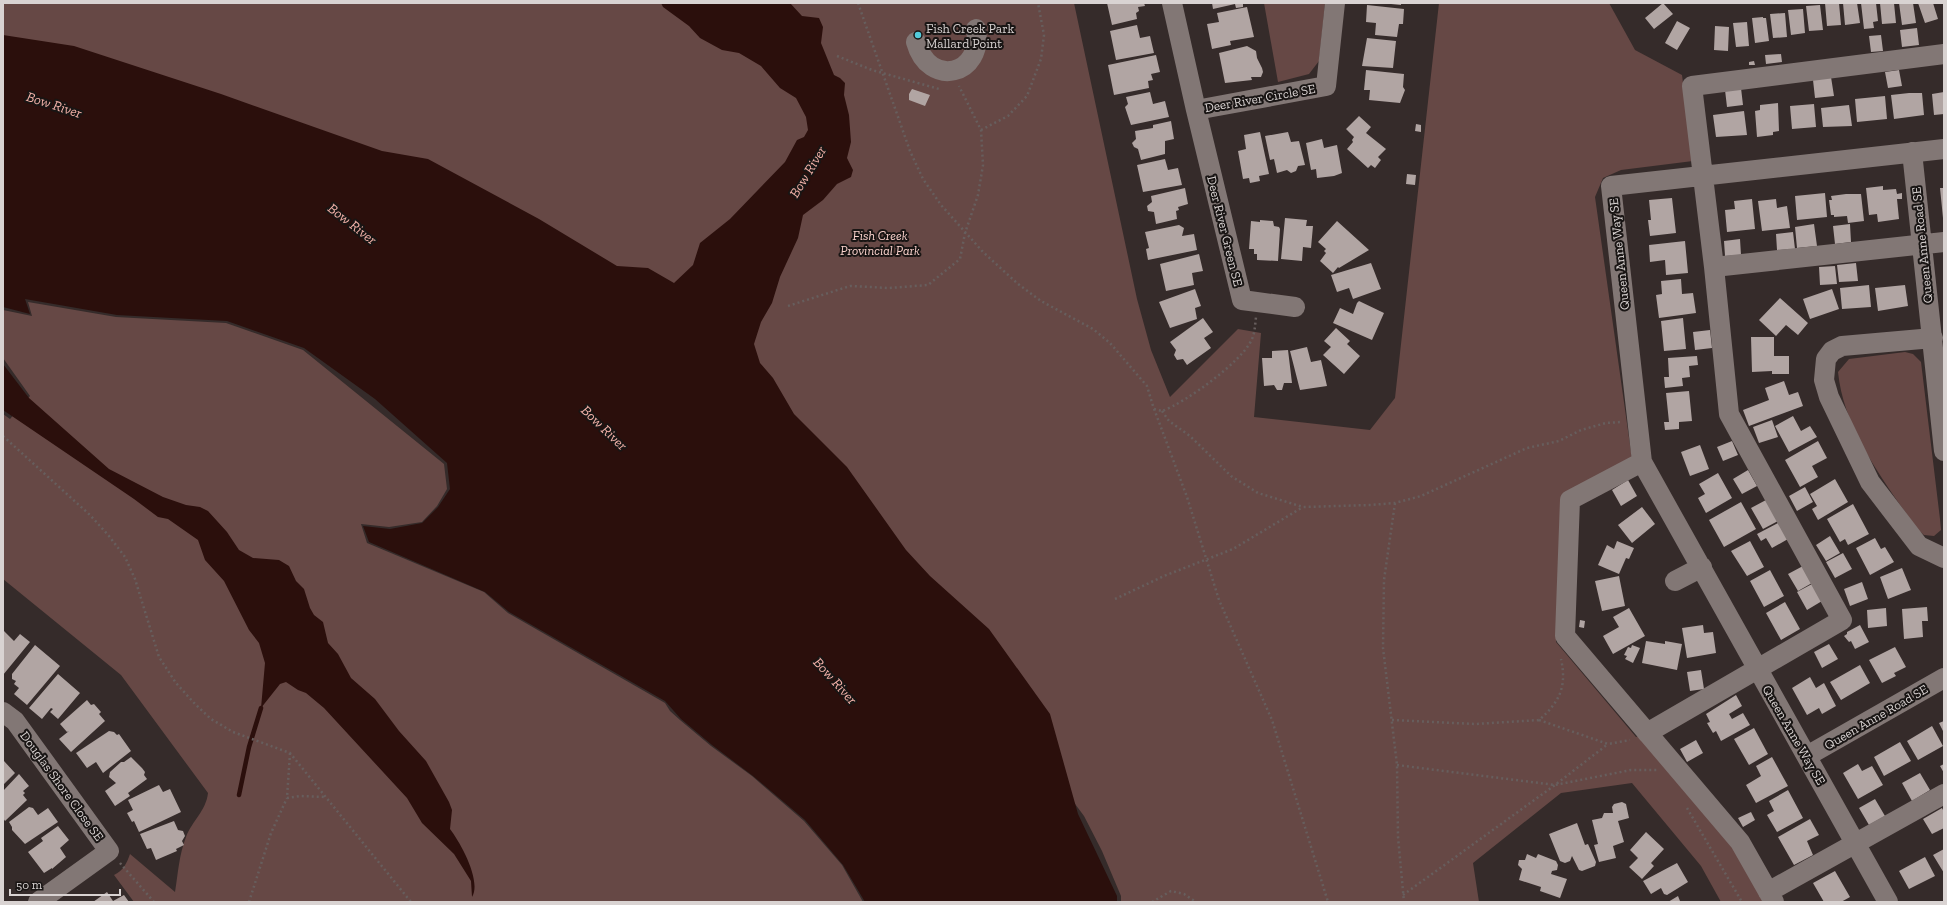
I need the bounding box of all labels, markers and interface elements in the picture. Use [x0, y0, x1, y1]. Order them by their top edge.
place label: Fish Creek Park Mallard Point [926, 21, 1015, 51]
marker: Fish Creek Park Mallard Point [913, 30, 923, 40]
street label: Deer River Circle SE [1203, 81, 1317, 115]
water label: Bow River [24, 88, 84, 122]
water label: Bow River [786, 143, 830, 201]
street label: Deer River Green SE [1204, 174, 1246, 288]
street label: Queen Anne Road SE [1908, 186, 1936, 304]
street label: Queen Anne Way SE [1606, 197, 1632, 311]
water label: Bow River [324, 200, 380, 248]
park label: Fish Creek Provincial Park [840, 228, 920, 258]
water label: Bow River [578, 402, 631, 454]
water label: Bow River [810, 654, 861, 708]
street label: Queen Anne Road SE [1822, 681, 1931, 753]
street label: Queen Anne Way SE [1759, 683, 1829, 788]
street label: Douglas Shore Close SE [17, 728, 107, 844]
scale bar [10, 871, 120, 897]
text: 50 m [16, 878, 43, 892]

